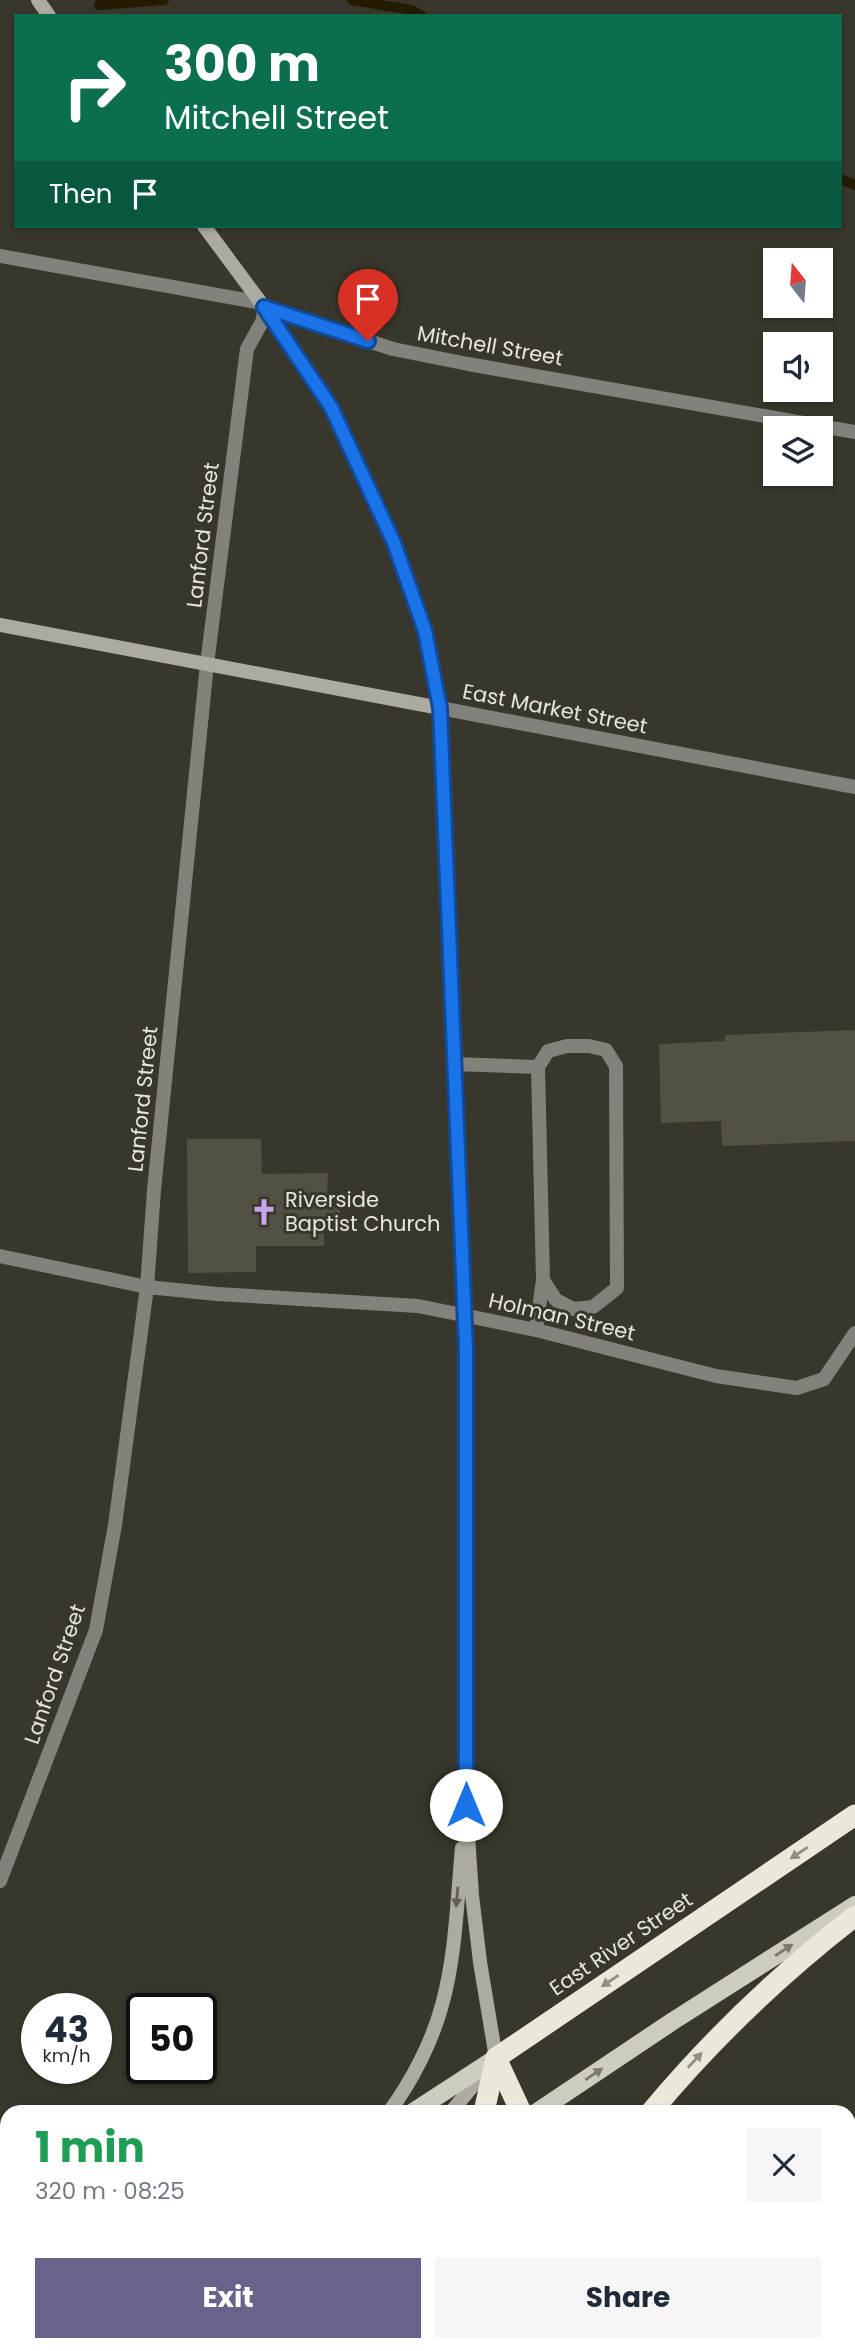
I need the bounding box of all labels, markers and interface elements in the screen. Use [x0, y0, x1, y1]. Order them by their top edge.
text: 300 m [164, 30, 320, 98]
icon: right [49, 42, 140, 133]
text: Mitchell Street [164, 95, 389, 140]
icon: arrive [126, 175, 164, 213]
text: Then [49, 176, 112, 212]
north arrow [763, 248, 833, 318]
map controls [763, 248, 833, 486]
pin [338, 269, 398, 341]
icon: arrive [349, 280, 387, 318]
street label: Mitchell Street [415, 318, 565, 373]
button: sound [763, 332, 833, 402]
button: layers [763, 416, 833, 486]
street label: Lanford Street [179, 461, 226, 609]
street label: East Market Street [460, 676, 650, 741]
street label: Lanford Street [120, 1025, 165, 1173]
place label: Riverside Baptist Church [285, 1185, 440, 1238]
church icon: Riverside Baptist Church [249, 1197, 279, 1227]
street label: Holman Street [486, 1286, 638, 1347]
street label: Lanford Street [17, 1600, 92, 1748]
position arrow [429, 1768, 503, 1842]
one-way arrow [789, 1846, 808, 1859]
street label: East River Street [543, 1885, 698, 2002]
one-way arrow [451, 1887, 462, 1909]
one-way arrow [775, 1944, 794, 1957]
one-way arrow [601, 1974, 619, 1988]
speed limit sign: 50 [126, 1993, 217, 2084]
text: 43 [44, 2005, 89, 2054]
text: km/h [43, 2043, 90, 2068]
one-way arrow [687, 2052, 703, 2069]
one-way arrow [584, 2068, 603, 2081]
text: 1 min [35, 2118, 145, 2177]
button: close [747, 2128, 821, 2202]
text: 320 m · 08:25 [35, 2175, 185, 2207]
button: Exit [35, 2258, 421, 2338]
button: Share [435, 2258, 821, 2338]

